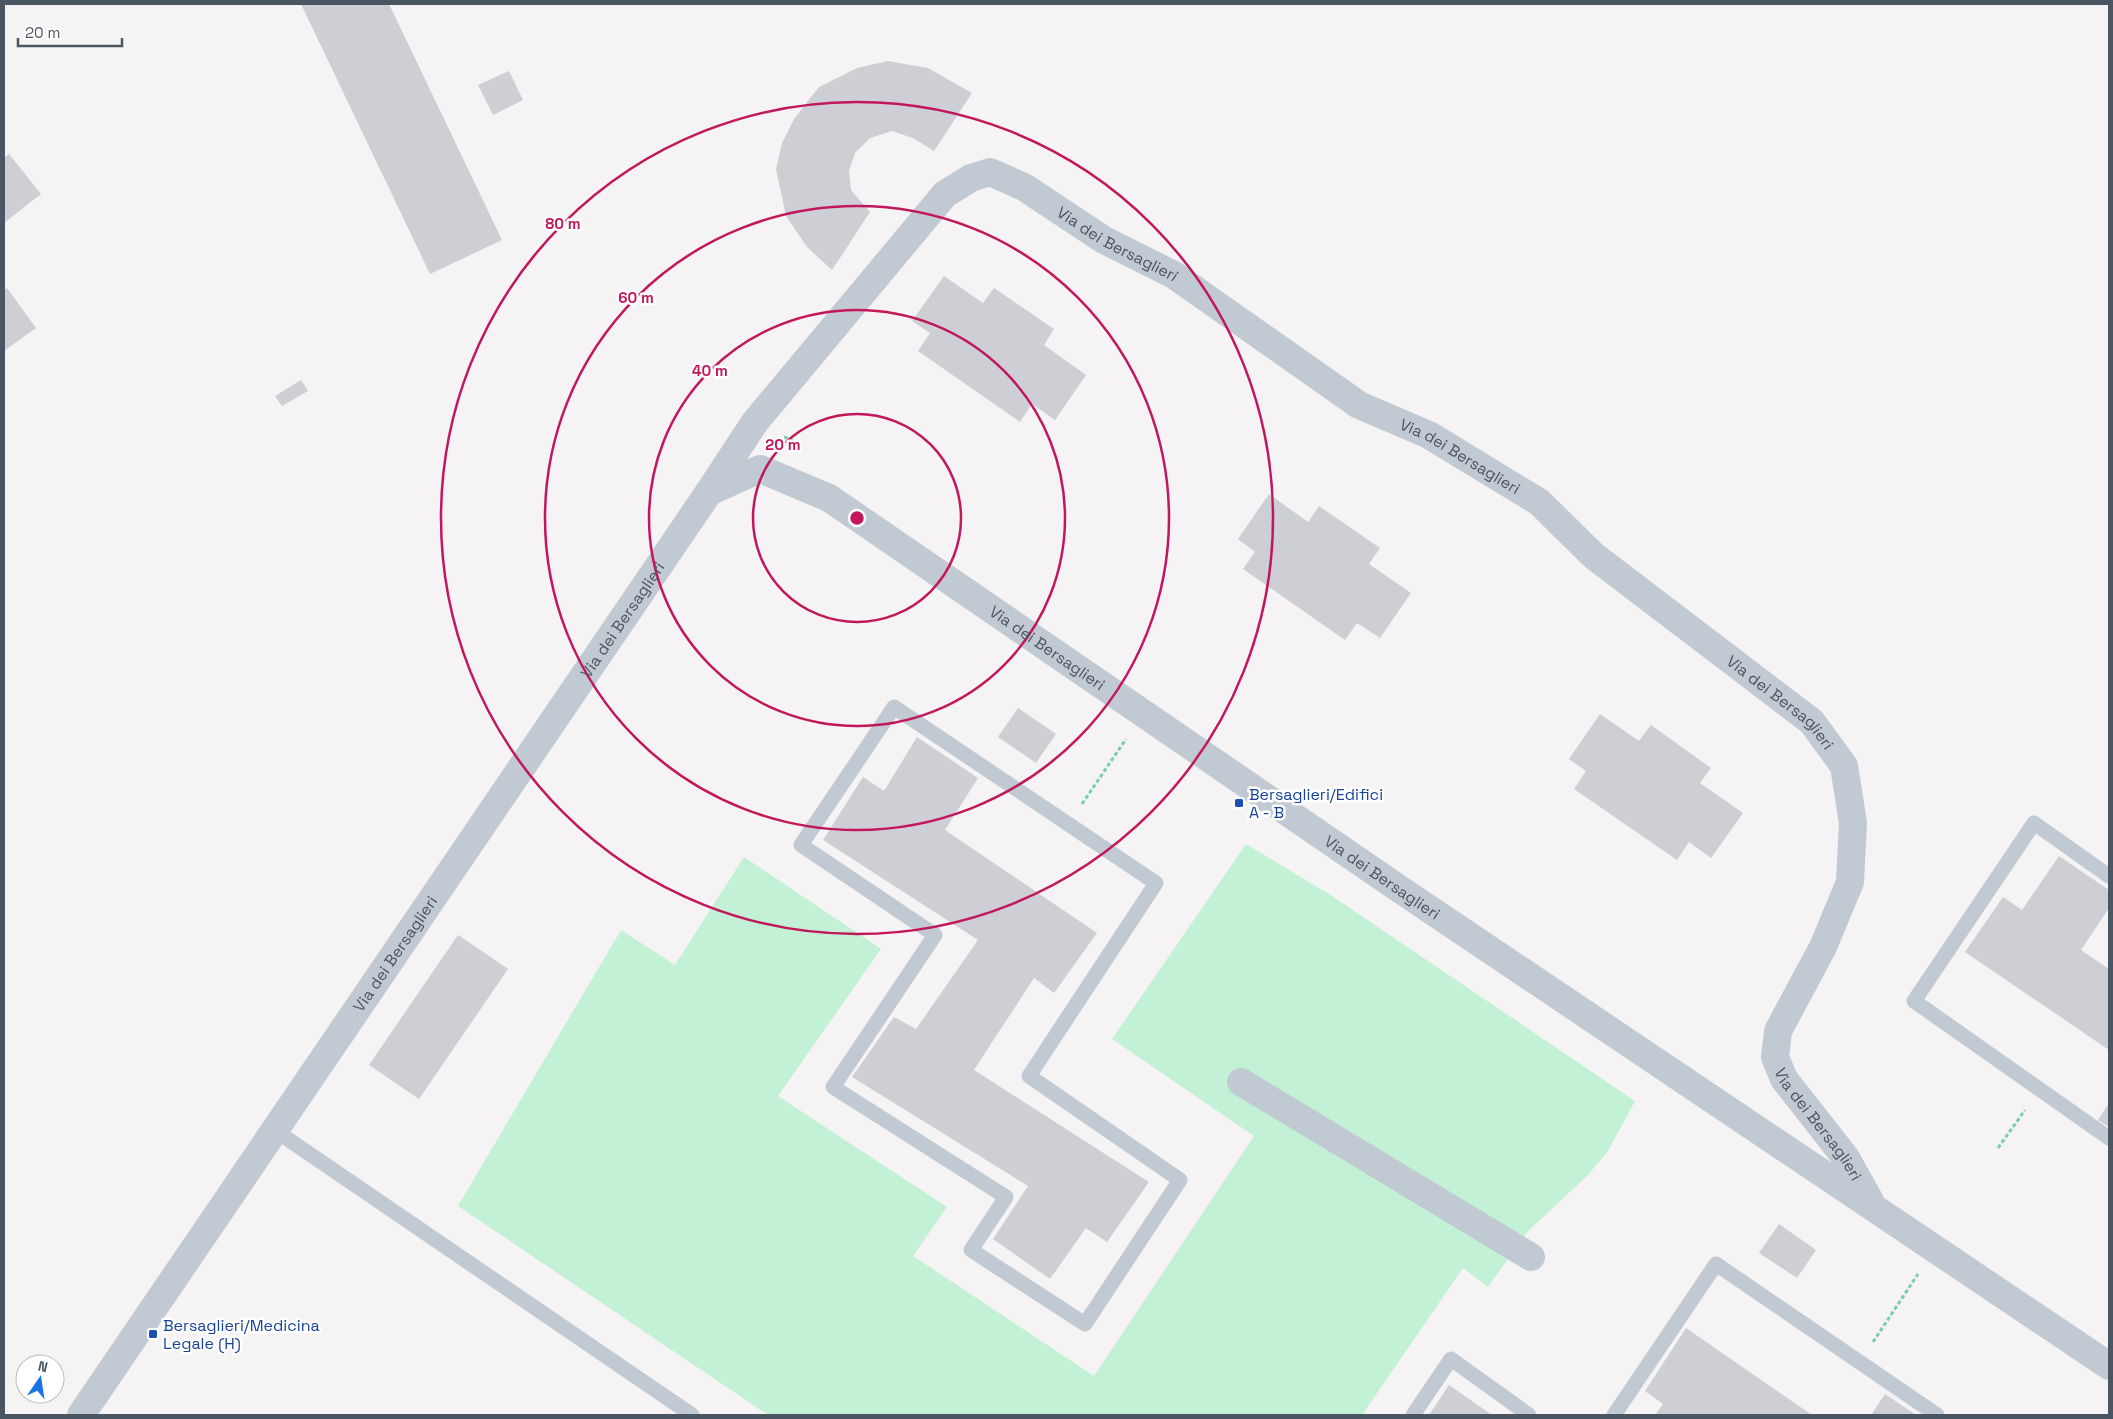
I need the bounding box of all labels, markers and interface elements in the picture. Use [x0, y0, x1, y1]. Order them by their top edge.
scale bar [18, 15, 121, 47]
text: 20 m [25, 23, 60, 42]
street label: Via dei Bersaglieri [1053, 202, 1183, 286]
text: 80 m [545, 214, 581, 233]
text: 60 m [618, 288, 654, 307]
text: 40 m [692, 361, 728, 380]
street label: Via dei Bersaglieri [1397, 414, 1524, 499]
text: 20 m [765, 435, 801, 454]
centre of rings [848, 509, 866, 527]
street label: Via dei Bersaglieri [576, 558, 669, 682]
street label: Via dei Bersaglieri [985, 601, 1109, 695]
street label: Via dei Bersaglieri [1722, 651, 1839, 754]
place label: Bersaglieri/Edifici A - B [1249, 784, 1383, 823]
marker: Bersaglieri/Edifici A - B [1233, 797, 1245, 809]
street label: Via dei Bersaglieri [1320, 831, 1444, 924]
street label: Via dei Bersaglieri [348, 892, 442, 1016]
street label: Via dei Bersaglieri [1770, 1065, 1867, 1184]
place label: Bersaglieri/Medicina Legale (H) [163, 1315, 320, 1354]
marker: Bersaglieri/Medicina Legale (H) [147, 1328, 159, 1340]
north arrow [15, 1354, 65, 1404]
text: N [36, 1357, 50, 1376]

